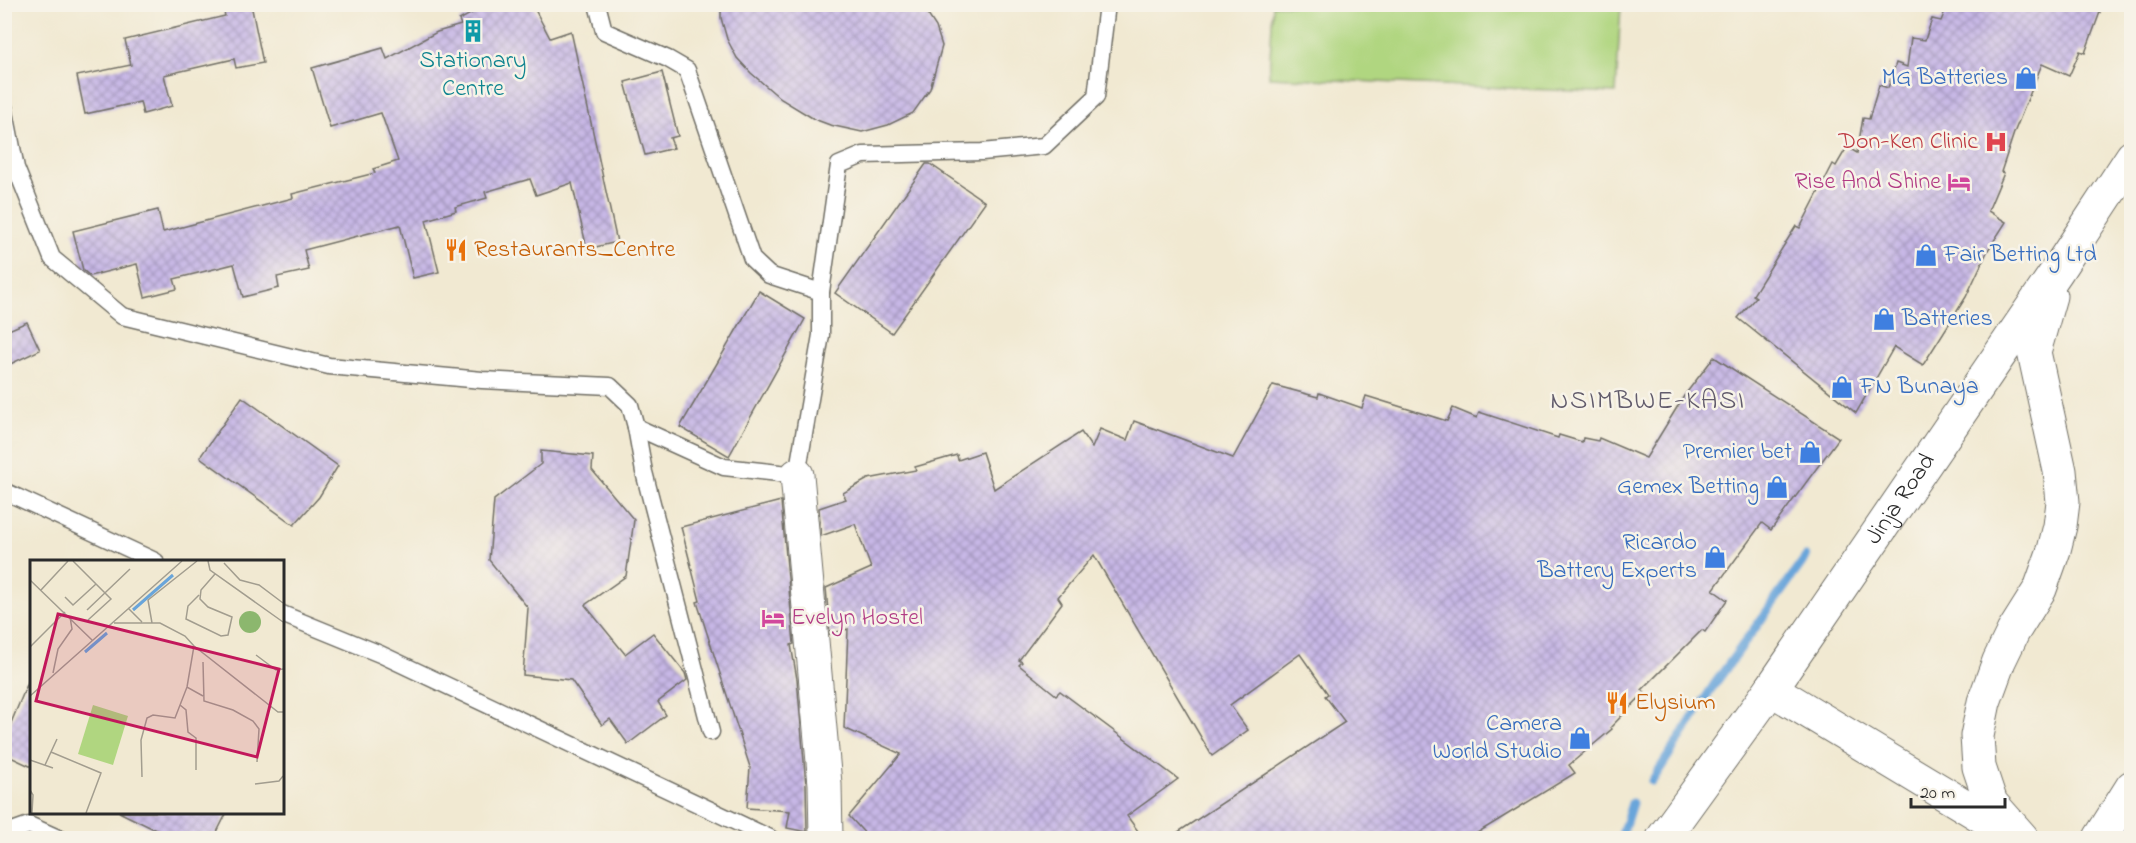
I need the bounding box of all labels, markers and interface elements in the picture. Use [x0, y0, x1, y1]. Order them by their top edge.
building icon: Stationary Centre [460, 18, 486, 44]
place label: Stationary Centre [420, 44, 526, 107]
place label: MG Batteries [1882, 61, 2008, 96]
shop icon: MG Batteries [2013, 65, 2039, 91]
place label: Don-Ken Clinic [1838, 125, 1978, 160]
hospital icon: Don-Ken Clinic [1983, 129, 2009, 155]
place label: Rise And Shine [1795, 165, 1941, 200]
hotel icon: Rise And Shine [1946, 169, 1972, 195]
place label: Restaurants_Centre [474, 233, 675, 268]
restaurant icon: Restaurants_Centre [443, 237, 469, 263]
place label: Fair Betting Ltd [1943, 238, 2097, 273]
shop icon: Fair Betting Ltd [1913, 242, 1939, 268]
place label: Batteries [1901, 302, 1993, 337]
shop icon: Batteries [1871, 306, 1897, 332]
place label: FN Bunaya [1859, 370, 1979, 406]
shop icon: FN Bunaya [1829, 374, 1855, 400]
district label: NSIMBWE-KASI [1550, 382, 1746, 421]
place label: Premier bet [1683, 435, 1792, 470]
shop icon: Premier bet [1797, 439, 1823, 465]
street label: Jinja Road [1857, 446, 1945, 552]
place label: Gemex Betting [1617, 470, 1759, 505]
shop icon: Gemex Betting [1764, 474, 1790, 500]
place label: Ricardo Battery Experts [1536, 526, 1697, 590]
shop icon: Ricardo Battery Experts [1702, 544, 1728, 570]
inset map [30, 560, 284, 813]
place label: Evelyn Hostel [791, 601, 923, 637]
hotel icon: Evelyn Hostel [760, 605, 786, 631]
place label: Elysium [1635, 686, 1716, 722]
restaurant icon: Elysium [1604, 690, 1630, 716]
place label: Camera World Studio [1433, 707, 1562, 770]
shop icon: Camera World Studio [1567, 725, 1593, 751]
scale bar [1911, 771, 2006, 809]
text: 20 m [1920, 781, 1955, 807]

